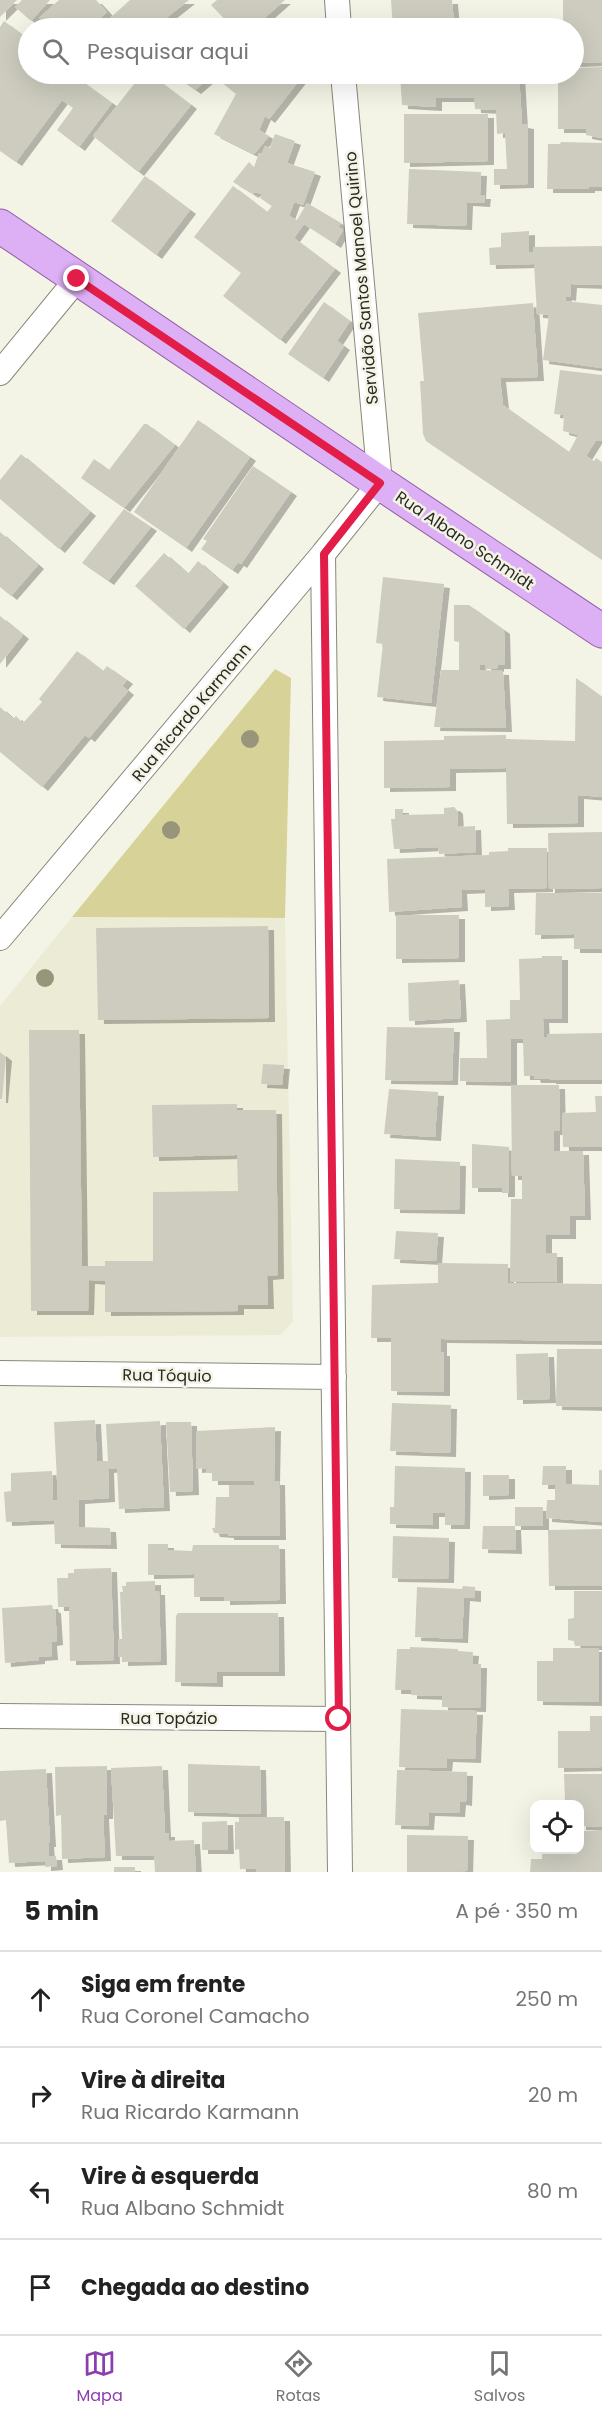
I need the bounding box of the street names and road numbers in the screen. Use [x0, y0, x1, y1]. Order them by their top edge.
street label: Servidão Santos Manoel Quirino [339, 151, 384, 405]
street label: Rua Albano Schmidt [391, 485, 539, 595]
street label: Rua Ricardo Karmann [126, 638, 256, 787]
street label: Rua Tóquio [122, 1363, 212, 1388]
street label: Rua Topázio [120, 1707, 218, 1730]

